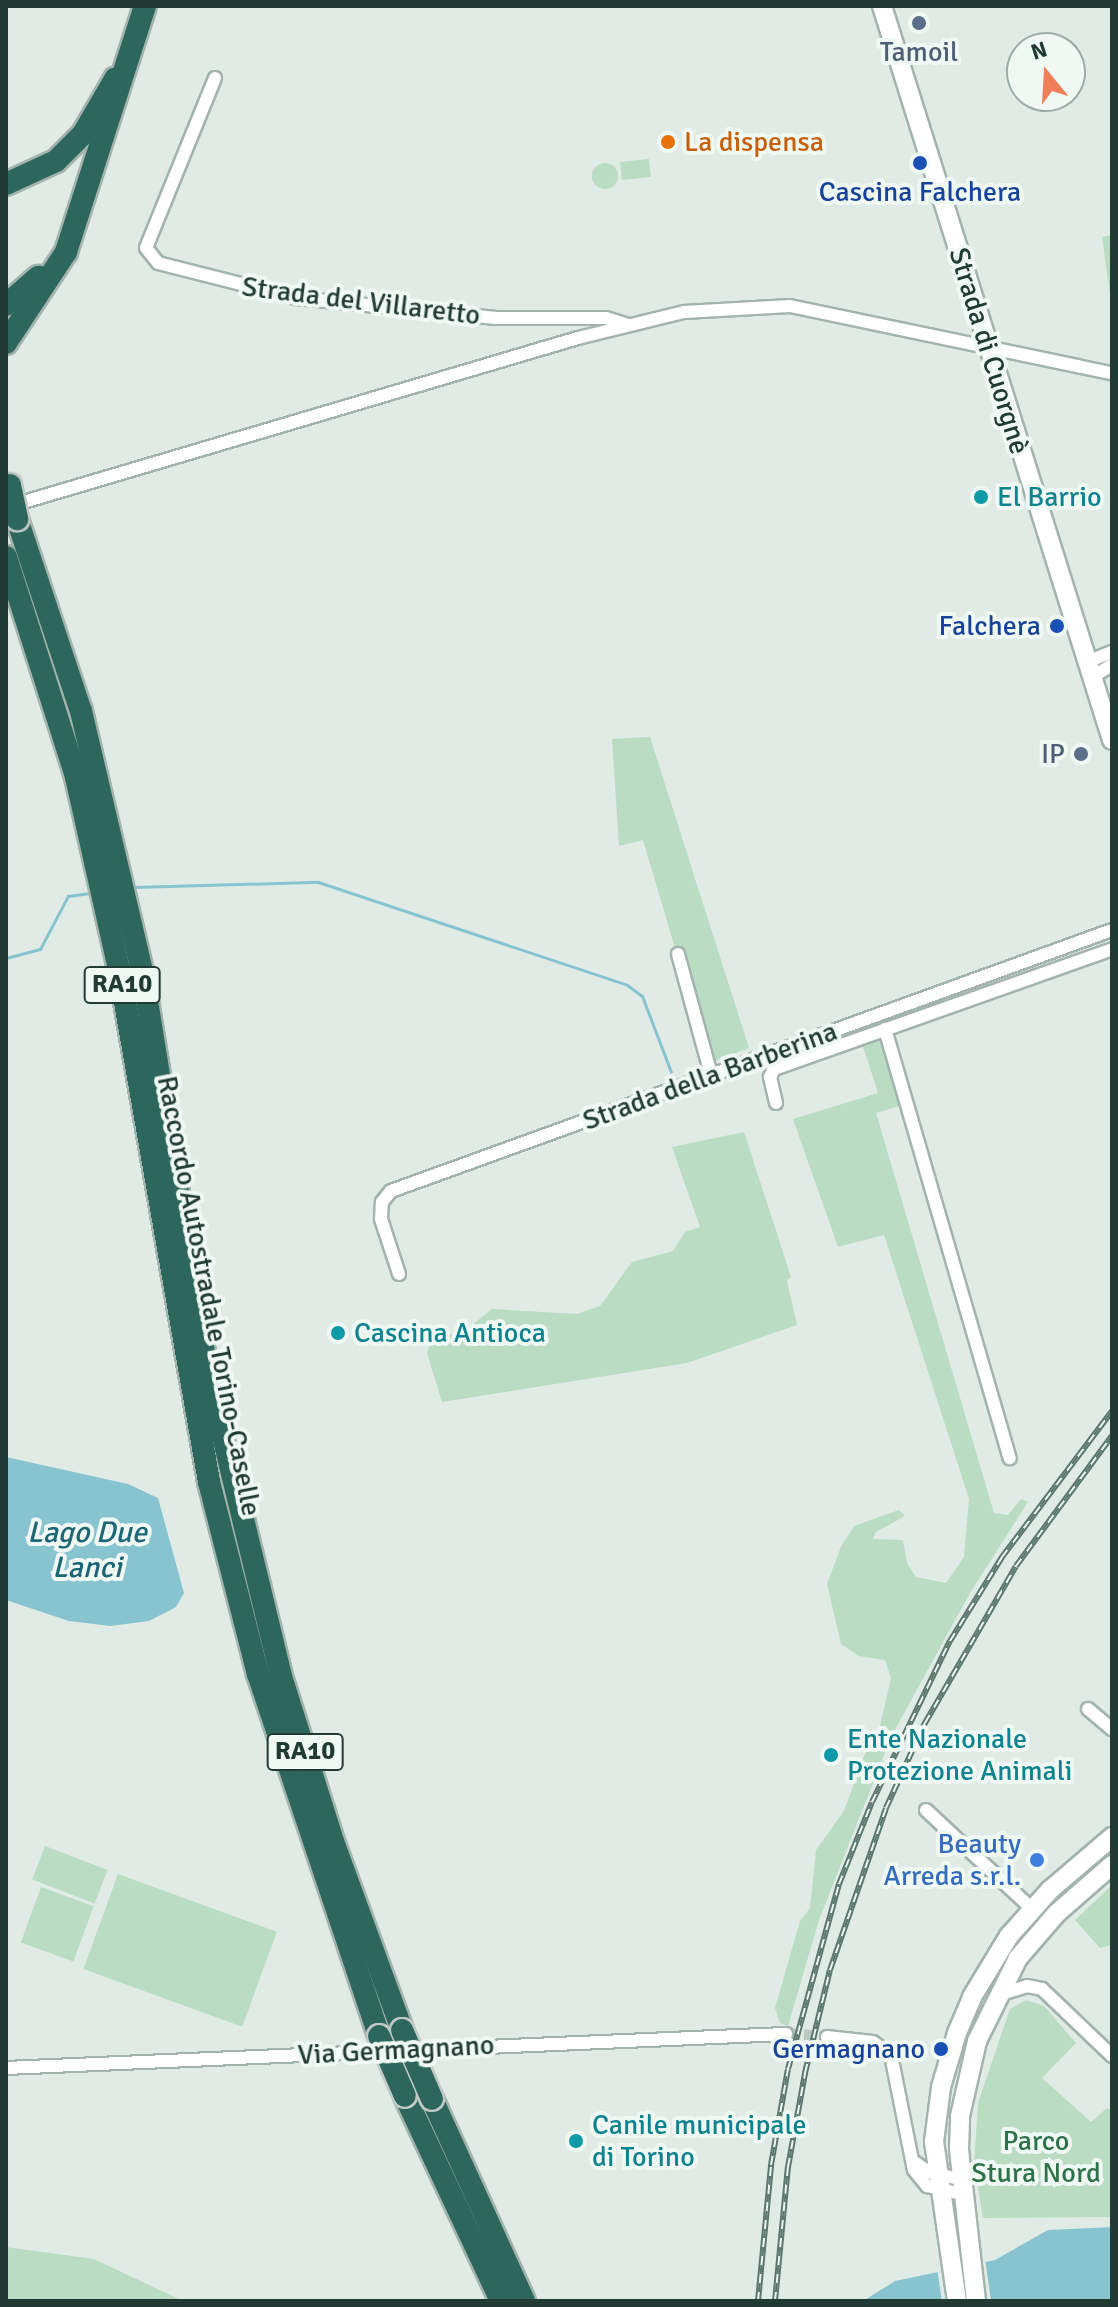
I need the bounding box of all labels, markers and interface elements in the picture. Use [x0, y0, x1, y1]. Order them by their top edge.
marker: Tamoil [910, 14, 928, 32]
north arrow [1006, 32, 1086, 112]
place label: Tamoil [880, 35, 958, 69]
text: N [1028, 35, 1051, 66]
place label: La dispensa [684, 125, 824, 159]
marker: La dispensa [659, 133, 677, 151]
marker: Cascina Falchera [911, 154, 929, 172]
place label: Cascina Falchera [819, 175, 1021, 209]
street label: Strada di Cuorgnè [942, 244, 1036, 458]
street label: Strada del Villaretto [240, 270, 482, 332]
place label: El Barrio [997, 480, 1102, 514]
marker: El Barrio [972, 488, 990, 506]
place label: Falchera [938, 609, 1041, 643]
marker: Falchera [1048, 617, 1066, 635]
place label: IP [1041, 737, 1065, 771]
marker: IP [1072, 745, 1090, 763]
road number: RA10 [82, 963, 162, 1007]
street label: Strada della Barberina [578, 1014, 842, 1138]
street label: Raccordo Autostradale Torino-Caselle [150, 1073, 268, 1519]
place label: Cascina Antioca [354, 1316, 546, 1350]
marker: Cascina Antioca [329, 1324, 347, 1342]
water label: Lago Due Lanci [27, 1515, 147, 1586]
place label: Ente Nazionale Protezione Animali [847, 1722, 1072, 1788]
road number: RA10 [265, 1730, 345, 1774]
marker: Ente Nazionale Protezione Animali [822, 1746, 840, 1764]
place label: Beauty Arreda s.r.l. [884, 1827, 1021, 1893]
marker: Beauty Arreda s.r.l. [1028, 1851, 1046, 1869]
street label: Via Germagnano [297, 2028, 495, 2072]
place label: Germagnano [772, 2032, 925, 2066]
marker: Germagnano [932, 2040, 950, 2058]
place label: Canile municipale di Torino [592, 2108, 806, 2174]
park label: Parco Stura Nord [971, 2124, 1101, 2190]
marker: Canile municipale di Torino [567, 2132, 585, 2150]

